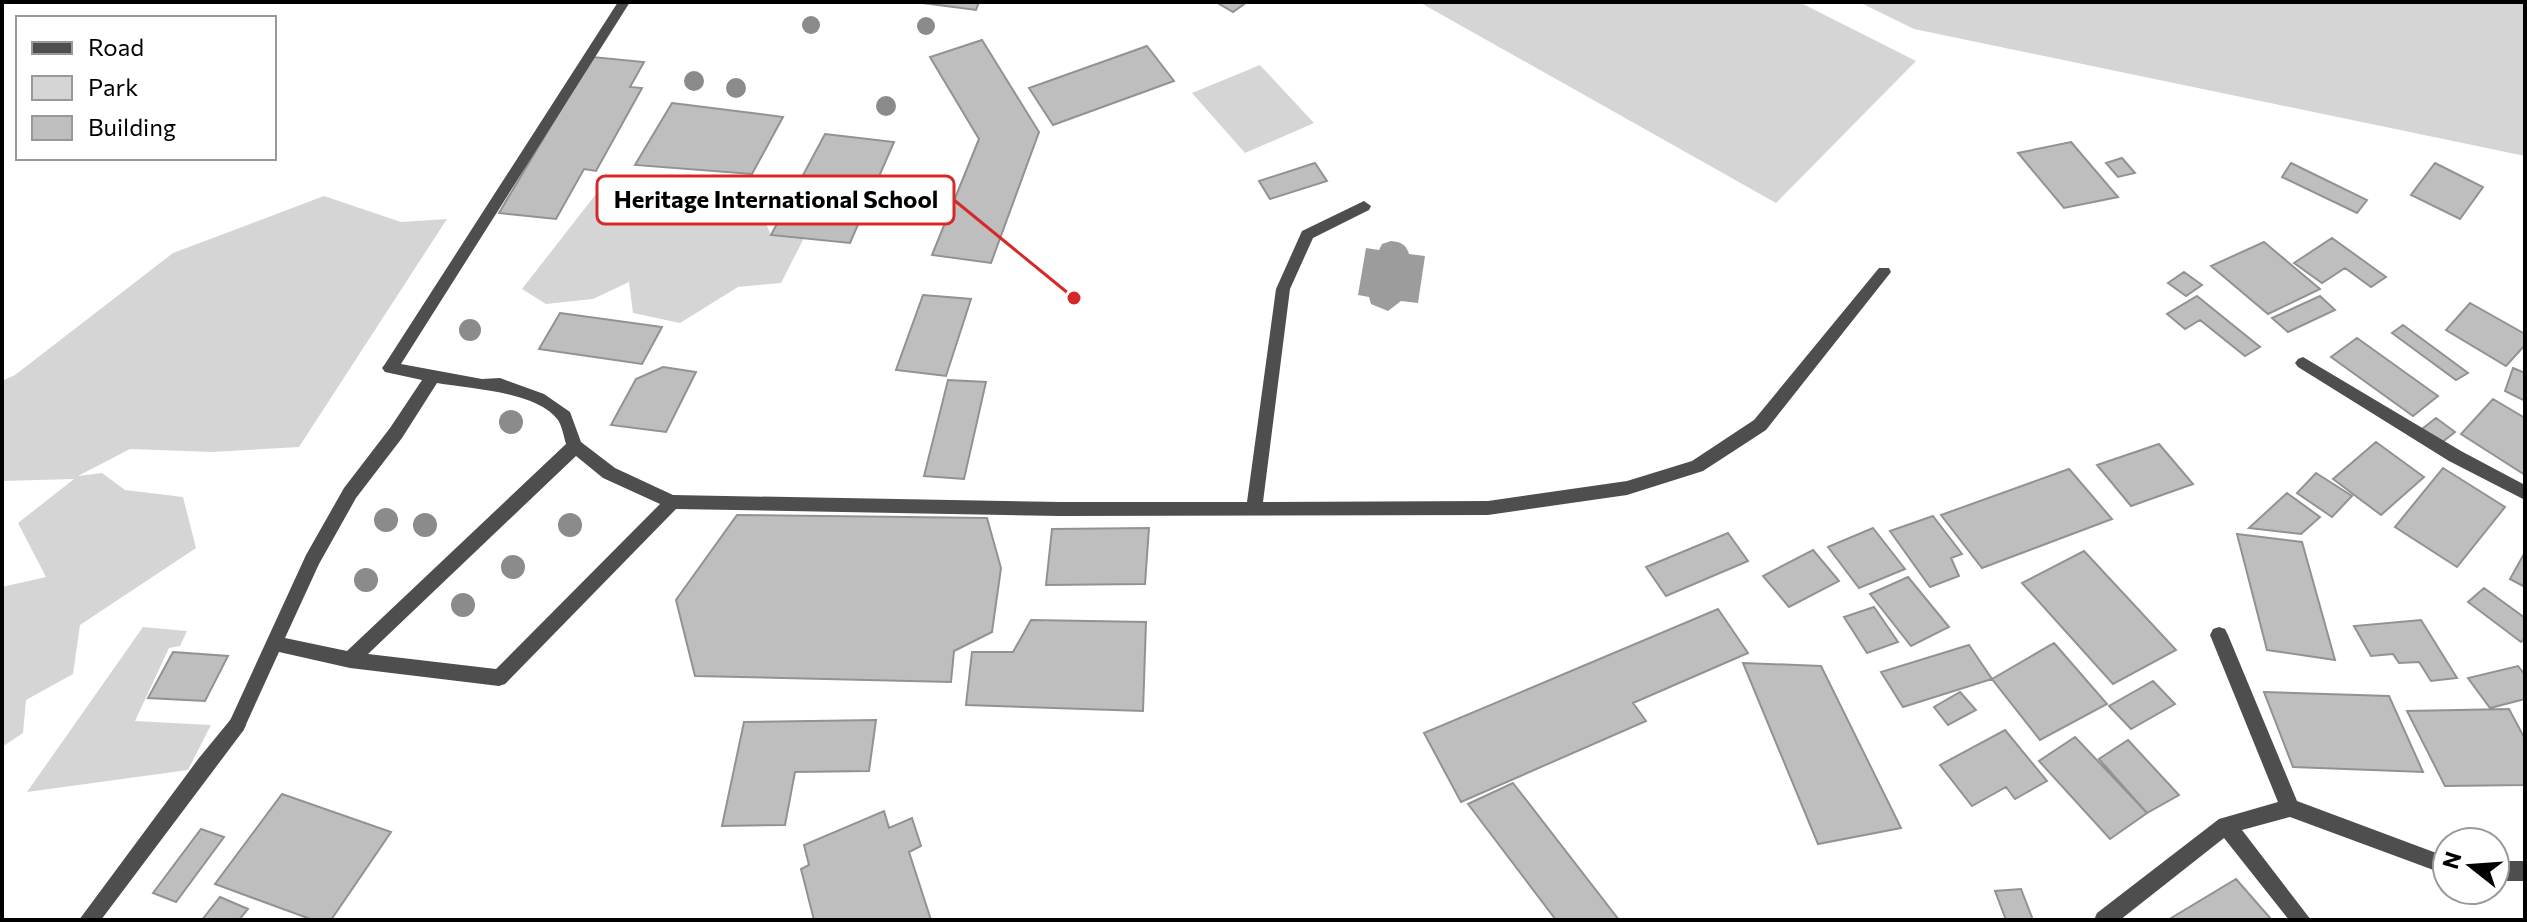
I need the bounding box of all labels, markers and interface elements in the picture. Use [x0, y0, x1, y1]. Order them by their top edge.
legend [16, 16, 276, 160]
text: Road [88, 32, 144, 61]
text: Park [88, 72, 138, 101]
text: Building [88, 112, 176, 141]
callout: Heritage International School [597, 176, 954, 224]
text: Heritage International School [614, 184, 938, 213]
north arrow [2431, 826, 2511, 906]
text: N [2436, 848, 2467, 872]

